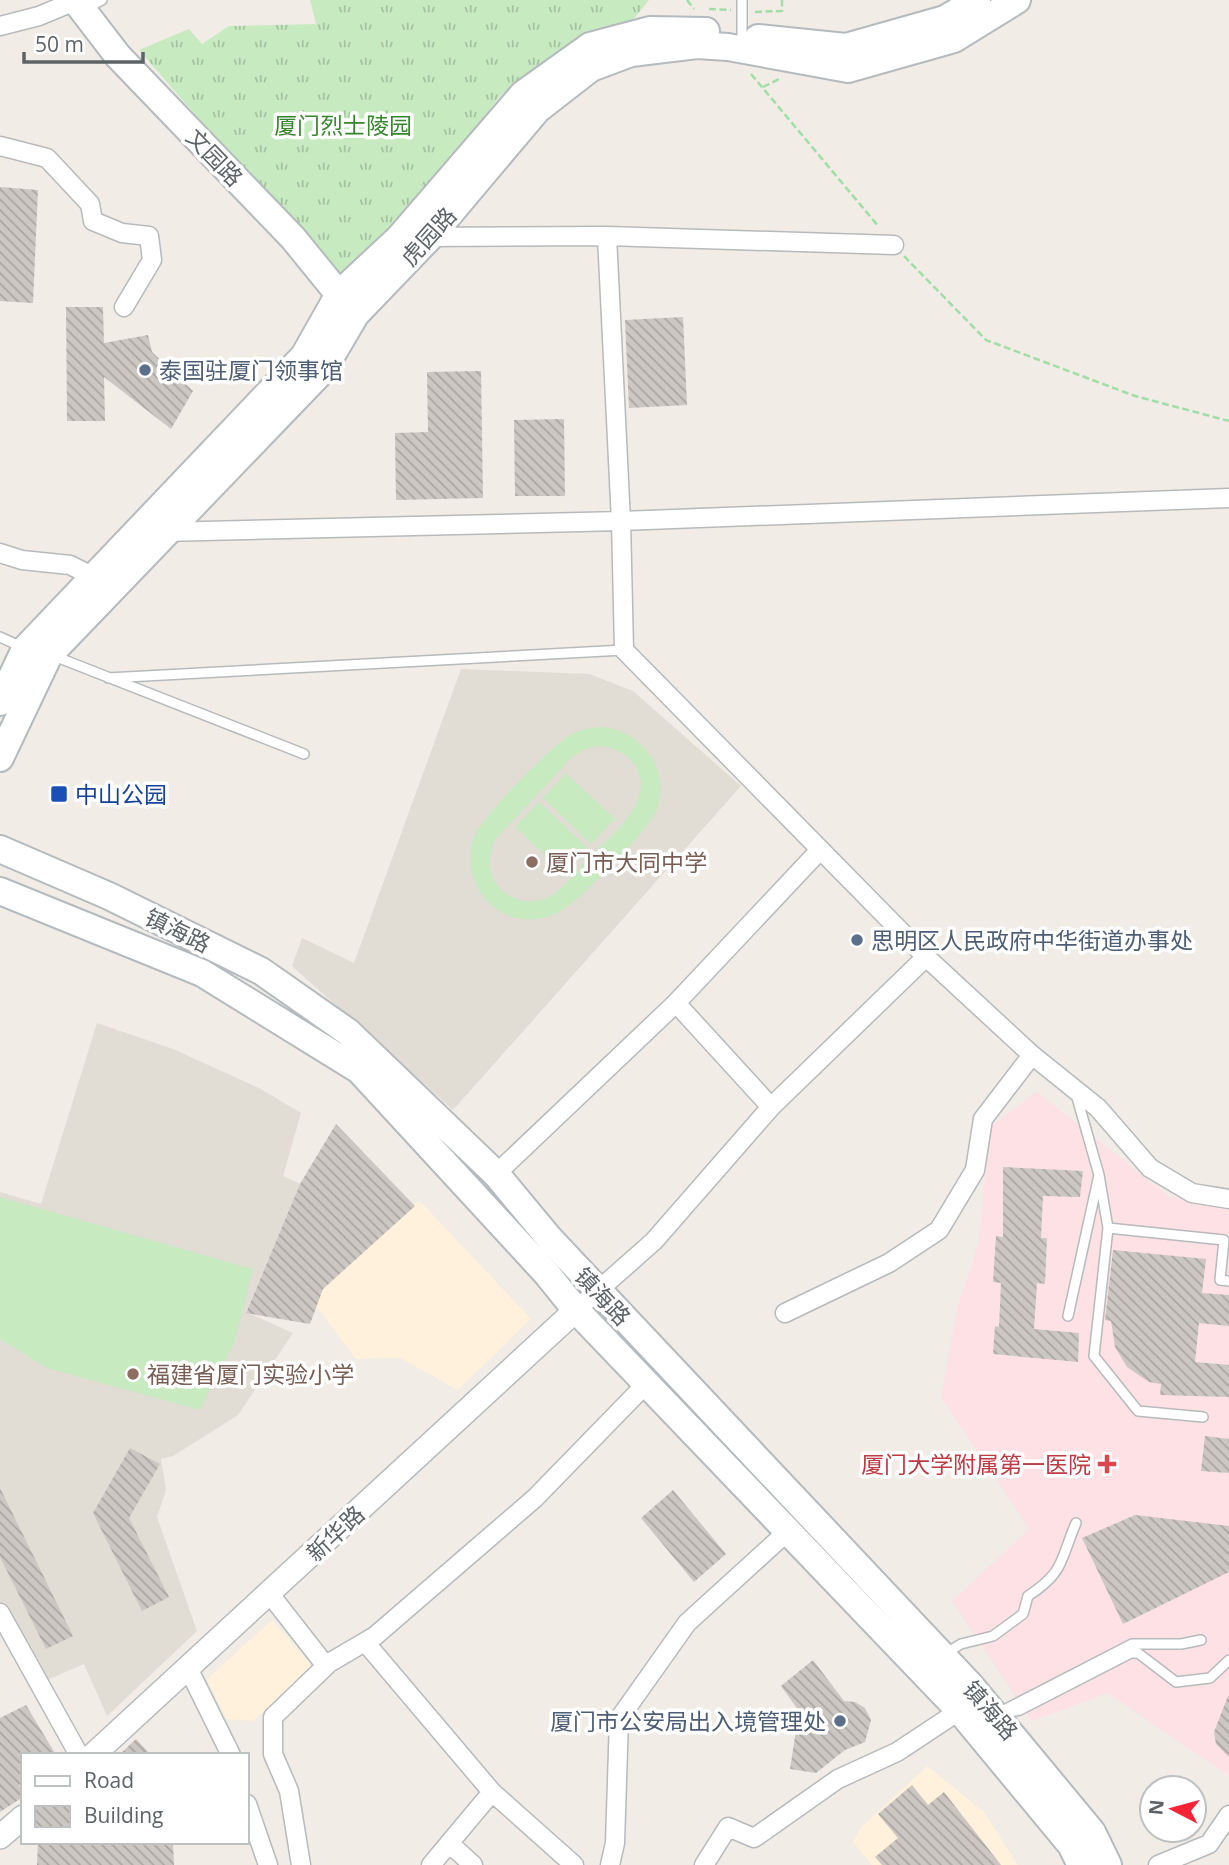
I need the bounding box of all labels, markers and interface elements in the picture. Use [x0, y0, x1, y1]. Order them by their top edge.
scale bar [24, 21, 144, 65]
text: 50 m [35, 30, 84, 58]
park label: 厦门烈士陵园 [274, 109, 412, 141]
street label: 文园路 [180, 121, 250, 193]
street label: 虎园路 [393, 200, 463, 272]
place label: 泰国驻厦门领事馆 [159, 354, 343, 386]
marker: 泰国驻厦门领事馆 [137, 362, 153, 378]
place label: 中山公园 [75, 778, 167, 810]
marker: 中山公园 [49, 784, 69, 804]
place label: 厦门市大同中学 [546, 846, 707, 878]
marker: 厦门市大同中学 [524, 854, 540, 870]
street label: 镇海路 [140, 900, 216, 960]
place label: 思明区人民政府中华街道办事处 [871, 924, 1193, 956]
marker: 思明区人民政府中华街道办事处 [849, 932, 865, 948]
street label: 镇海路 [568, 1260, 638, 1332]
place label: 福建省厦门实验小学 [147, 1358, 354, 1390]
marker: 福建省厦门实验小学 [125, 1366, 141, 1382]
place label: 厦门大学附属第一医院 [861, 1448, 1091, 1480]
marker: 厦门大学附属第一医院 [1097, 1454, 1117, 1474]
street label: 新华路 [299, 1498, 371, 1568]
street label: 镇海路 [956, 1673, 1026, 1747]
place label: 厦门市公安局出入境管理处 [550, 1705, 826, 1737]
marker: 厦门市公安局出入境管理处 [832, 1713, 848, 1729]
legend [21, 1753, 248, 1844]
text: Road [84, 1766, 134, 1794]
north arrow [1138, 1774, 1208, 1844]
text: N [1142, 1798, 1170, 1816]
text: Building [84, 1801, 163, 1829]

